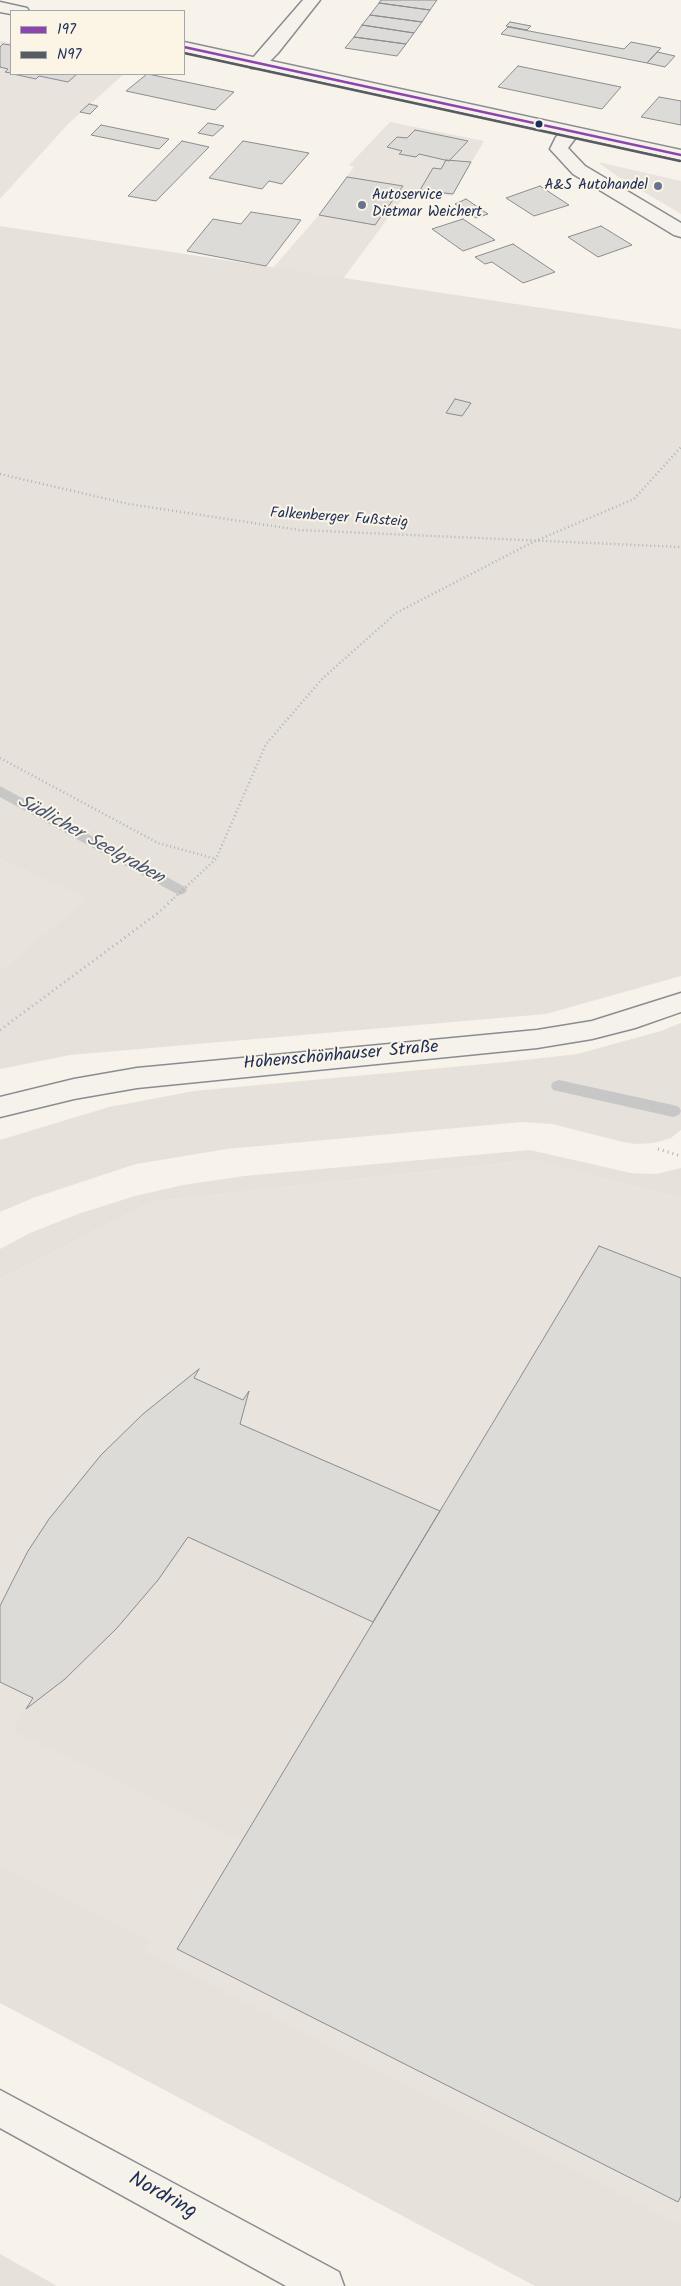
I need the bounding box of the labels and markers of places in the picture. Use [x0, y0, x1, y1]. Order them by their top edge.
unlabelled marker [534, 119, 544, 129]
place label: A&S Autohandel [544, 177, 648, 195]
marker: A&S Autohandel [652, 180, 664, 192]
place label: Autoservice Dietmar Weichert [372, 187, 482, 222]
marker: Autoservice Dietmar Weichert [356, 199, 368, 211]

